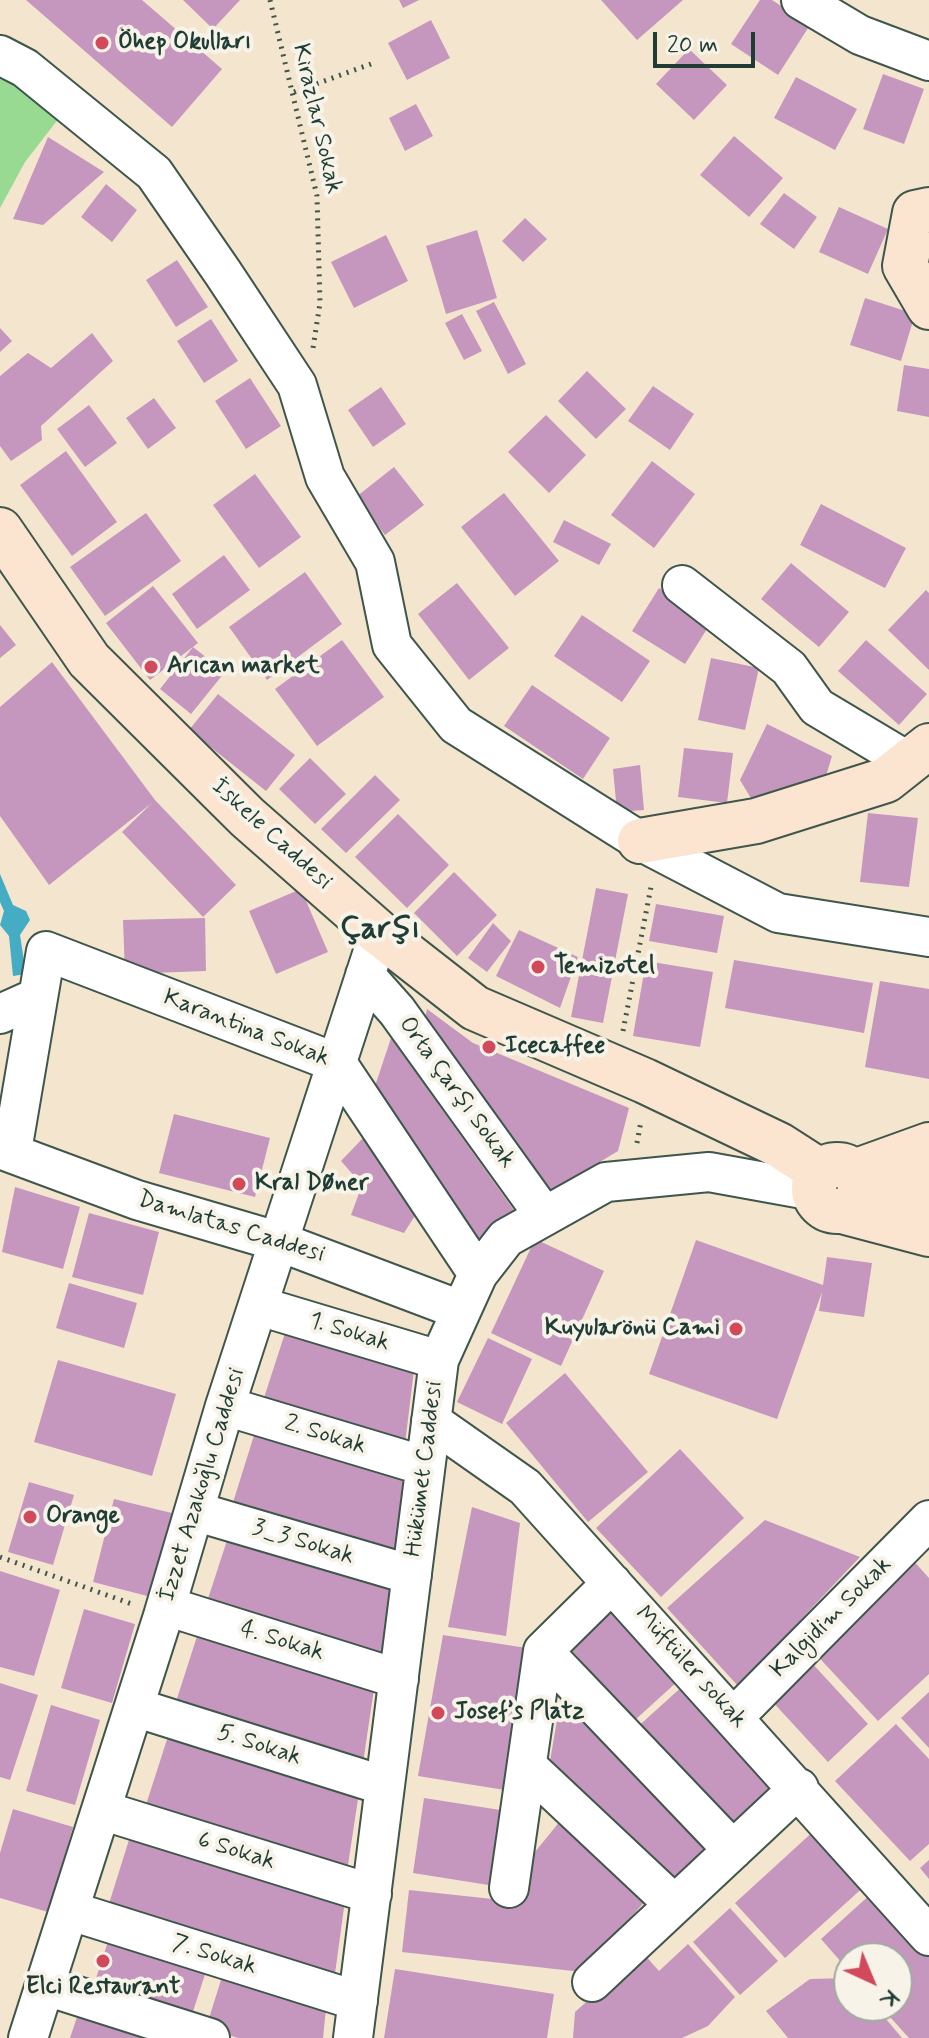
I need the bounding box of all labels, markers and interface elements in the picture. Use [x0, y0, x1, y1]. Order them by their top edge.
scale bar [657, 16, 759, 66]
place label: Öhep Okulları [118, 29, 251, 57]
text: 20 m [667, 30, 718, 61]
marker: Öhep Okulları [93, 34, 111, 52]
street label: Kirazlar Sokak [285, 41, 347, 197]
place label: Arıcan market [167, 653, 320, 681]
marker: Arıcan market [142, 658, 160, 676]
street label: İskele Caddesi [205, 773, 337, 897]
district label: Çarşı [340, 911, 420, 949]
place label: Temizotel [554, 953, 655, 981]
marker: Temizotel [529, 958, 547, 976]
street label: Karantina Sokak [159, 984, 333, 1074]
street label: Orta Çarşı Sokak [391, 1012, 521, 1174]
place label: Icecaffee [505, 1033, 605, 1061]
marker: Icecaffee [480, 1038, 498, 1056]
place label: Kral Døner [255, 1170, 369, 1198]
marker: Kral Døner [230, 1175, 248, 1193]
street label: Damlatas Caddesi [134, 1186, 328, 1270]
street label: 1. Sokak [305, 1307, 393, 1359]
place label: Kuyularönü Cami [545, 1315, 720, 1343]
marker: Kuyularönü Cami [727, 1320, 745, 1338]
street label: İzzet Azakoğlu Caddesi [154, 1365, 252, 1605]
street label: Hükümet Caddesi [400, 1379, 450, 1559]
street label: 2. Sokak [281, 1410, 369, 1462]
place label: Orange [46, 1503, 120, 1531]
marker: Orange [21, 1508, 39, 1526]
street label: 3_3 Sokak [249, 1514, 357, 1572]
street label: Kalgidim Sokak [765, 1551, 899, 1685]
street label: Müftüler sokak [628, 1601, 752, 1735]
street label: 4. Sokak [237, 1616, 327, 1668]
place label: Josef’s Platz [454, 1699, 584, 1727]
marker: Josef’s Platz [429, 1704, 447, 1722]
street label: 5. Sokak [213, 1719, 305, 1773]
street label: 6 Sokak [194, 1827, 278, 1877]
street label: 7. Sokak [168, 1930, 260, 1982]
north arrow [833, 1942, 913, 2022]
marker: Elci Restaurant [94, 1952, 112, 1970]
place label: Elci Restaurant [26, 1974, 180, 2002]
text: K [873, 1982, 904, 2013]

